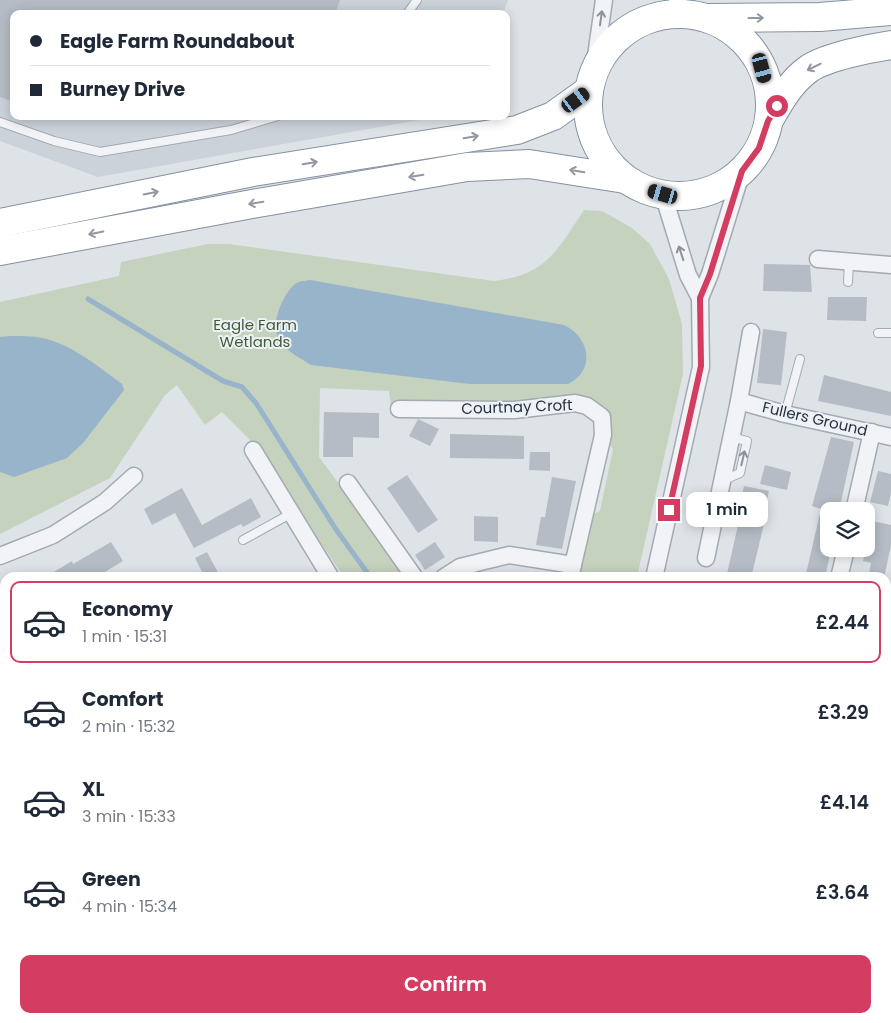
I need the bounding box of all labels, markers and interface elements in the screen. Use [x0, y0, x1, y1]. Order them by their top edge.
one-way arrow [597, 10, 607, 26]
one-way arrow [747, 13, 763, 23]
text: Eagle Farm Roundabout [60, 28, 294, 55]
car [750, 52, 773, 84]
one-way arrow [807, 63, 822, 73]
text: Burney Drive [60, 76, 185, 103]
car [559, 85, 592, 115]
route start [766, 95, 788, 117]
one-way arrow [463, 132, 479, 142]
one-way arrow [302, 158, 318, 168]
one-way arrow [569, 166, 585, 176]
one-way arrow [408, 171, 424, 181]
car [646, 183, 679, 205]
one-way arrow [142, 188, 158, 197]
one-way arrow [248, 199, 264, 209]
one-way arrow [89, 229, 105, 238]
one-way arrow [676, 245, 686, 261]
park label: Eagle Farm Wetlands [213, 314, 297, 352]
street label: Courtnay Croft [461, 394, 573, 419]
street label: Fullers Ground [760, 396, 870, 441]
one-way arrow [739, 451, 748, 467]
callout: 1 min [686, 492, 769, 528]
text: 1 min [706, 498, 748, 521]
route end [658, 499, 680, 521]
map controls [820, 502, 875, 557]
button: layers [820, 502, 875, 557]
text: Economy [82, 596, 173, 623]
icon: car [22, 600, 67, 645]
text: £2.44 [816, 609, 869, 636]
text: 1 min · 15:31 [82, 625, 167, 648]
text: Comfort [82, 686, 164, 713]
icon: car [22, 690, 67, 735]
text: £3.29 [817, 699, 869, 726]
text: 2 min · 15:32 [82, 715, 175, 738]
text: XL [82, 776, 105, 803]
icon: car [22, 780, 67, 825]
text: £4.14 [820, 789, 869, 816]
text: 3 min · 15:33 [82, 805, 176, 828]
text: Green [82, 866, 141, 893]
icon: car [22, 870, 67, 915]
text: £3.64 [816, 879, 869, 906]
text: 4 min · 15:34 [82, 895, 177, 918]
button: Confirm [20, 955, 871, 1013]

